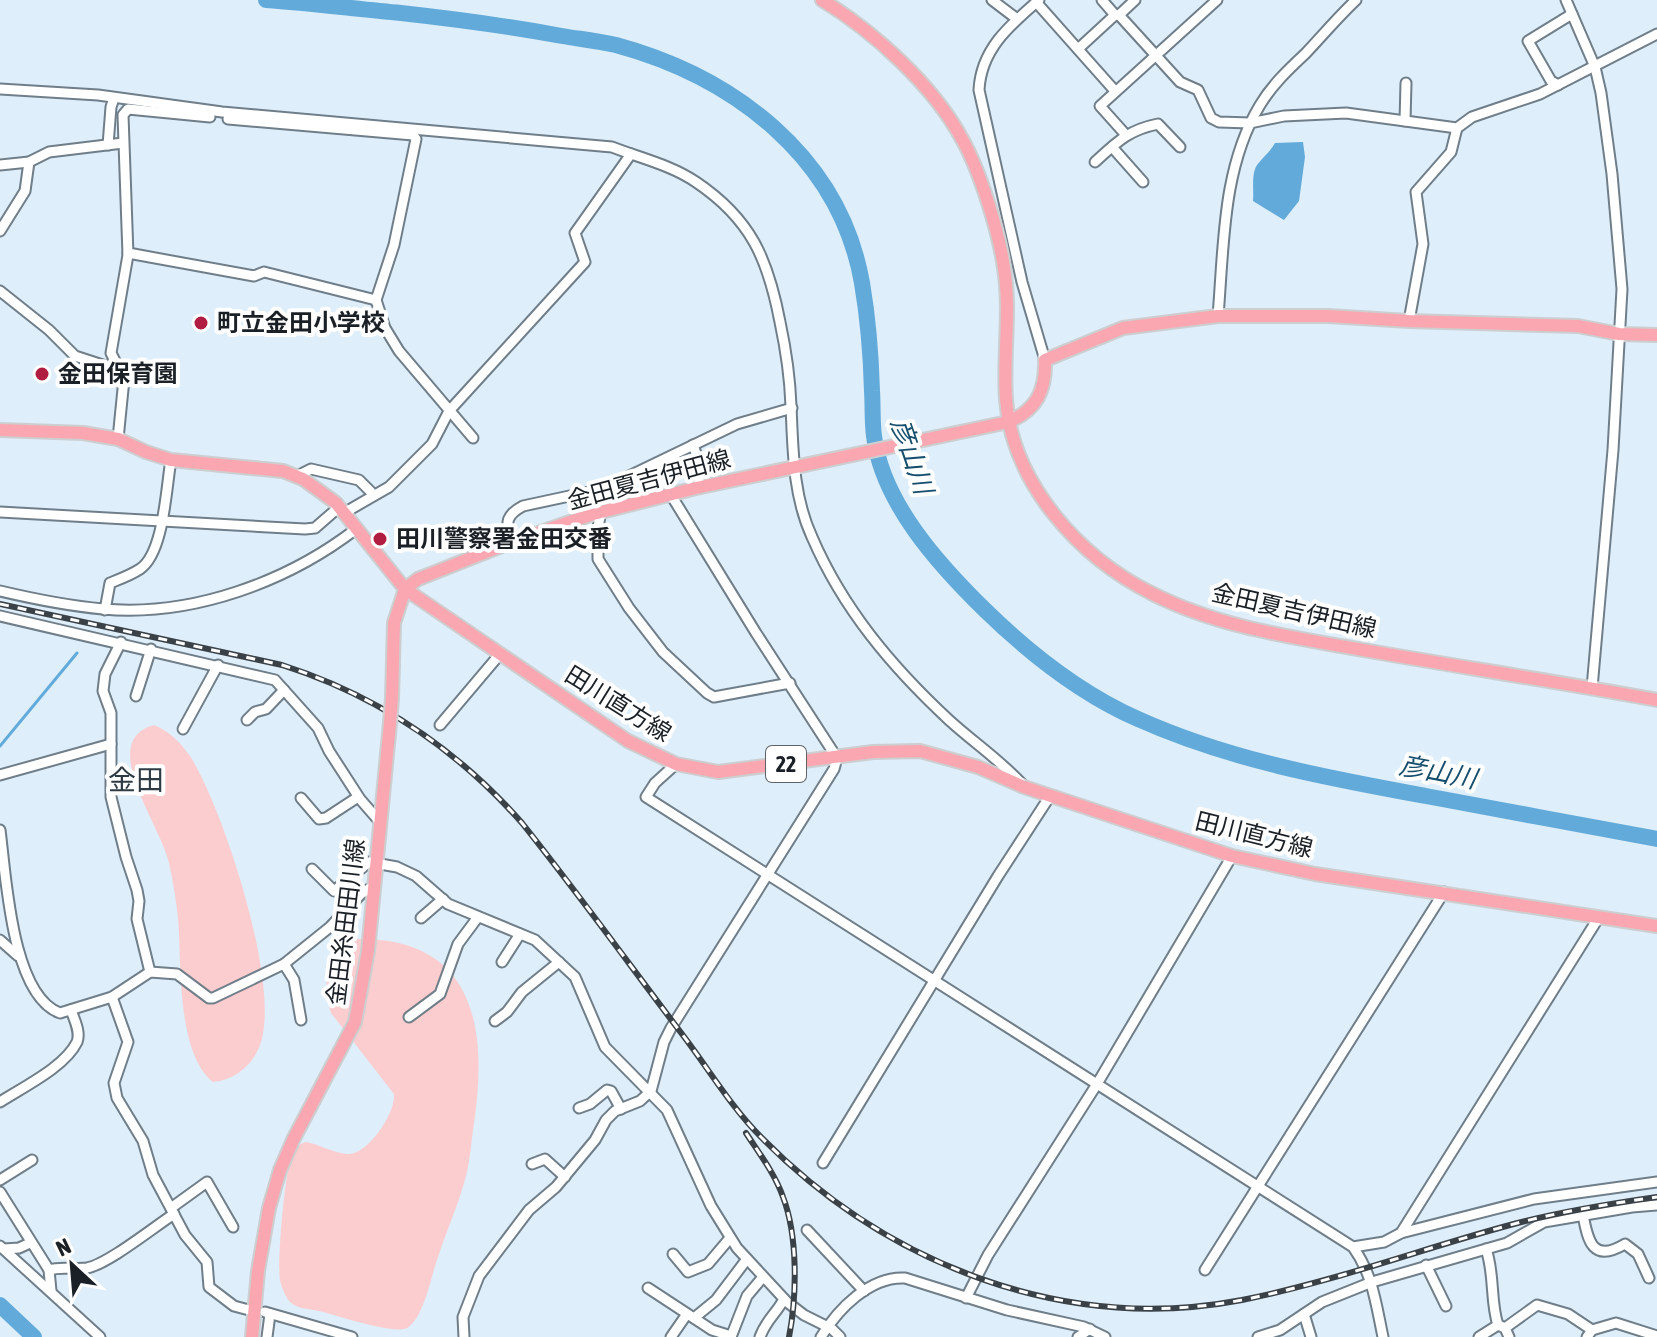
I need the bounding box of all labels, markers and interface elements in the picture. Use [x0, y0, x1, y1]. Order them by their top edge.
place label: 町立金田小学校 [217, 309, 385, 336]
marker: 町立金田小学校 [192, 314, 210, 332]
place label: 金田保育園 [58, 360, 178, 387]
marker: 金田保育園 [33, 365, 51, 383]
water label: 彦山川 [885, 414, 940, 501]
street label: 金田夏吉伊田線 [564, 445, 734, 514]
place label: 田川警察署金田交番 [396, 525, 612, 552]
marker: 田川警察署金田交番 [371, 530, 389, 548]
street label: 金田夏吉伊田線 [1209, 578, 1379, 643]
street label: 田川直方線 [560, 660, 676, 747]
road number: 22 [766, 746, 806, 782]
water label: 彦山川 [1397, 750, 1482, 795]
district label: 金田 [108, 764, 164, 796]
street label: 田川直方線 [1193, 807, 1316, 862]
street label: 金田糸田田川線 [322, 837, 369, 1007]
north arrow [32, 1225, 112, 1305]
text: N [52, 1232, 75, 1262]

